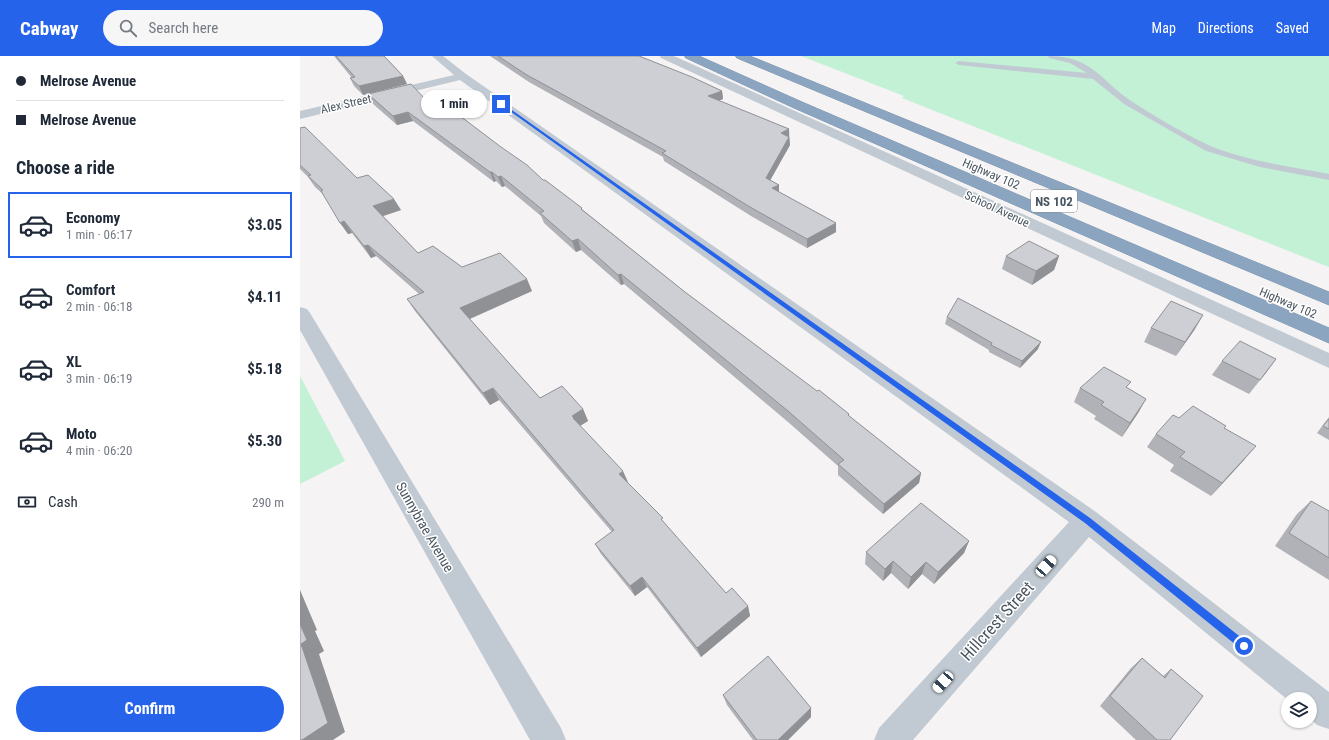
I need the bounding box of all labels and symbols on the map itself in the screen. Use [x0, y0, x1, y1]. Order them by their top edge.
callout: 1 min [421, 90, 487, 118]
street label: Alex Street [319, 91, 373, 117]
route end [492, 95, 510, 113]
street label: Highway 102 [960, 156, 1022, 192]
street label: School Avenue [962, 188, 1032, 230]
road number: NS 102 [1031, 190, 1077, 212]
street label: Highway 102 [1257, 285, 1319, 321]
street label: Sunnybrae Avenue [393, 479, 457, 575]
car [1034, 553, 1058, 579]
street label: Hillcrest Street [956, 577, 1038, 665]
route start [1235, 637, 1253, 655]
car [931, 669, 955, 695]

